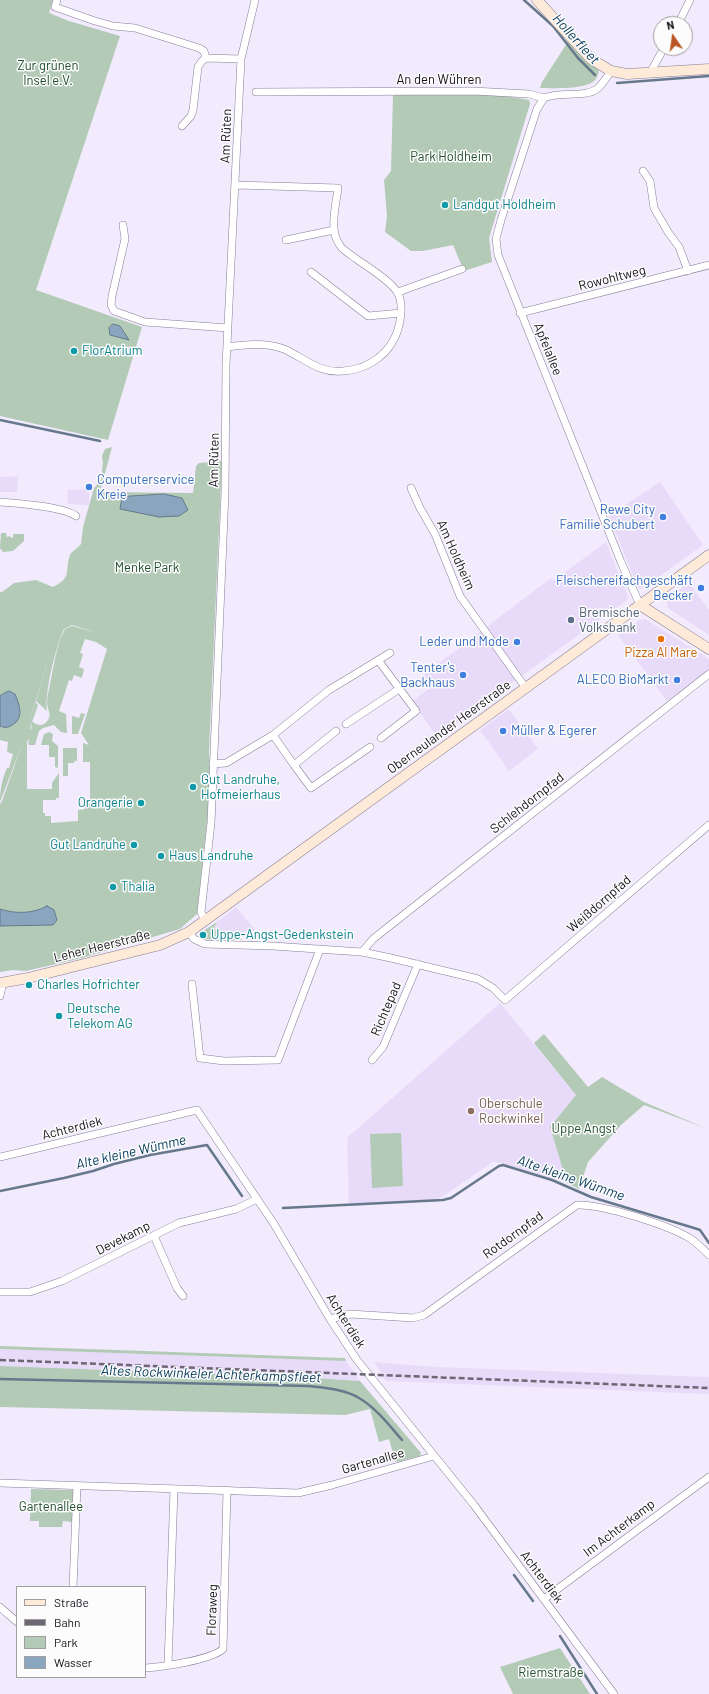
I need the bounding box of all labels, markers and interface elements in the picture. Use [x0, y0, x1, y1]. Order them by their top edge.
water label: Hollerfleet [549, 10, 603, 68]
north arrow [653, 16, 693, 56]
text: N [665, 18, 675, 32]
park label: Zur grünen Insel e.V. [18, 58, 78, 89]
street label: An den Wühren [396, 72, 482, 88]
street label: Am Rüten [217, 108, 235, 164]
park label: Park Holdheim [410, 149, 492, 165]
place label: Landgut Holdheim [453, 197, 556, 213]
marker: Landgut Holdheim [440, 200, 450, 210]
street label: Rowohltweg [577, 262, 647, 294]
street label: Apfelallee [530, 320, 566, 378]
place label: FlorAtrium [82, 343, 142, 359]
marker: FlorAtrium [69, 346, 79, 356]
street label: Am Rüten [206, 433, 222, 487]
place label: Computerservice Kreie [97, 472, 194, 503]
marker: Computerservice Kreie [84, 482, 94, 492]
place label: Rewe City Familie Schubert [560, 502, 655, 533]
marker: Rewe City Familie Schubert [658, 512, 668, 522]
street label: Am Holdheim [434, 518, 478, 592]
park label: Menke Park [115, 560, 179, 576]
place label: Fleischereifachgeschäft Becker [556, 573, 693, 604]
marker: Fleischereifachgeschäft Becker [696, 583, 706, 593]
place label: Bremische Volksbank [579, 605, 640, 636]
marker: Bremische Volksbank [566, 615, 576, 625]
place label: Leder und Mode [419, 634, 509, 650]
marker: Pizza Al Mare [656, 634, 666, 644]
marker: Leder und Mode [512, 637, 522, 647]
place label: Pizza Al Mare [625, 645, 697, 661]
place label: Tenter's Backhaus [400, 660, 455, 691]
marker: Tenter's Backhaus [458, 670, 468, 680]
place label: ALECO BioMarkt [577, 672, 669, 688]
marker: ALECO BioMarkt [672, 675, 682, 685]
street label: Oberneulander Heerstraße [384, 677, 514, 777]
place label: Müller & Egerer [511, 723, 597, 739]
marker: Müller & Egerer [498, 726, 508, 736]
street label: Schlehdornpfad [487, 769, 567, 837]
place label: Gut Landruhe, Hofmeierhaus [201, 772, 281, 803]
marker: Gut Landruhe, Hofmeierhaus [188, 782, 198, 792]
place label: Orangerie [78, 795, 133, 811]
marker: Orangerie [136, 798, 146, 808]
place label: Gut Landruhe [50, 837, 126, 853]
marker: Gut Landruhe [129, 840, 139, 850]
place label: Haus Landruhe [169, 848, 254, 864]
marker: Haus Landruhe [156, 851, 166, 861]
street label: Weißdornpfad [564, 872, 634, 936]
place label: Thalia [121, 879, 155, 895]
marker: Thalia [108, 882, 118, 892]
street label: Leher Heerstraße [52, 926, 152, 966]
place label: Uppe-Angst-Gedenkstein [211, 927, 354, 943]
marker: Uppe-Angst-Gedenkstein [198, 930, 208, 940]
place label: Charles Hofrichter [37, 977, 140, 993]
marker: Charles Hofrichter [24, 980, 34, 990]
street label: Richtepad [368, 980, 404, 1038]
place label: Deutsche Telekom AG [67, 1001, 133, 1032]
marker: Deutsche Telekom AG [54, 1011, 64, 1021]
place label: Oberschule Rockwinkel [479, 1096, 543, 1127]
marker: Oberschule Rockwinkel [466, 1106, 476, 1116]
street label: Achterdiek [40, 1113, 104, 1143]
park label: Uppe Angst [552, 1121, 616, 1137]
water label: Alte kleine Wümme [74, 1131, 188, 1173]
water label: Alte kleine Wümme [515, 1152, 627, 1204]
street label: Rotdornpfad [480, 1208, 546, 1262]
street label: Devekamp [93, 1218, 153, 1258]
street label: Achterdiek [323, 1291, 369, 1351]
water label: Altes Rockwinkeler Achterkampsfleet [101, 1362, 321, 1386]
street label: Gartenallee [340, 1445, 406, 1477]
street label: Im Achterkamp [580, 1496, 658, 1560]
park label: Gartenallee [19, 1499, 83, 1515]
street label: Achterdiek [517, 1548, 567, 1606]
street label: Floraweg [203, 1584, 221, 1636]
legend [16, 1586, 146, 1678]
text: Straße [54, 1595, 89, 1609]
text: Bahn [54, 1615, 81, 1629]
text: Park [54, 1635, 78, 1649]
text: Wasser [54, 1655, 92, 1669]
park label: Riemstraße [518, 1665, 584, 1681]

